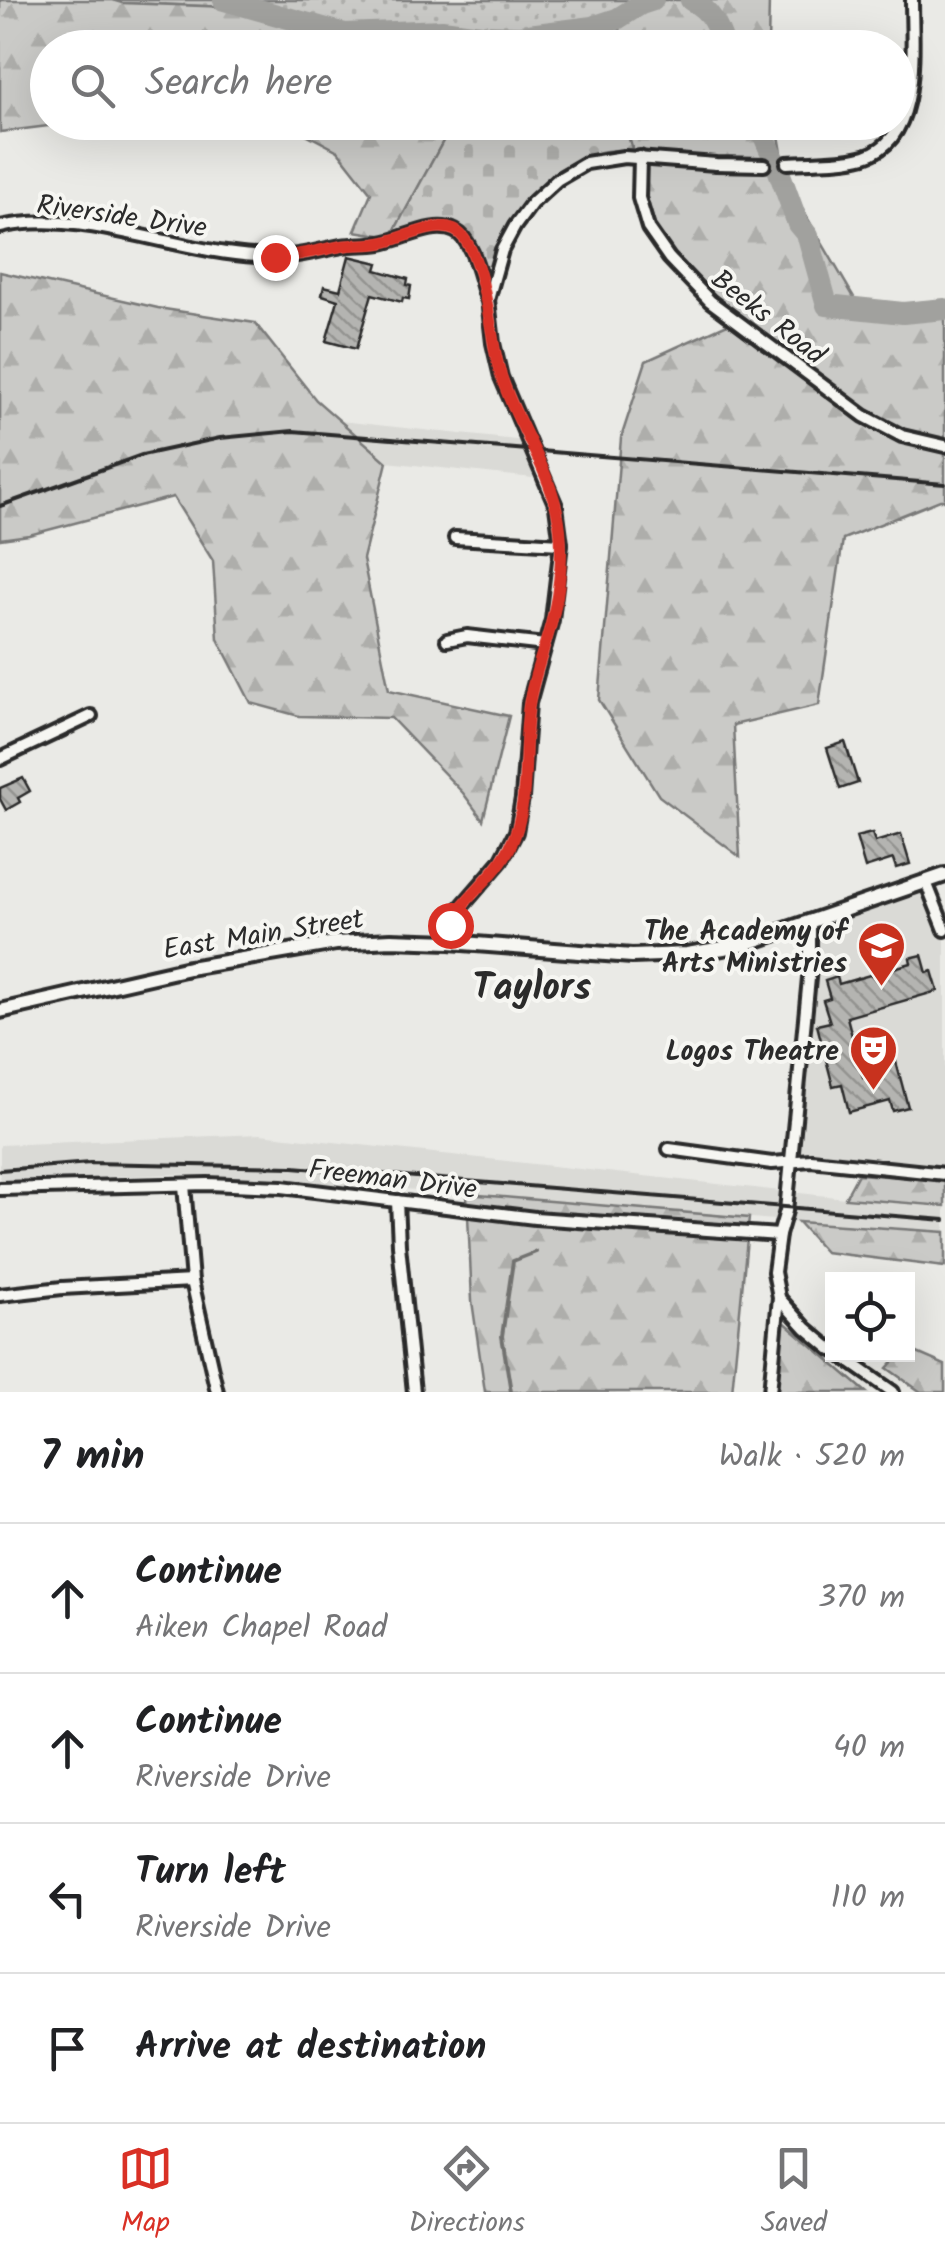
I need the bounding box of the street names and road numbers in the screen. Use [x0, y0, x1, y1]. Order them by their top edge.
street label: Riverside Drive [34, 183, 210, 252]
street label: Beeks Road [700, 259, 835, 378]
street label: East Main Street [160, 897, 368, 974]
street label: Freeman Drive [306, 1148, 480, 1213]

